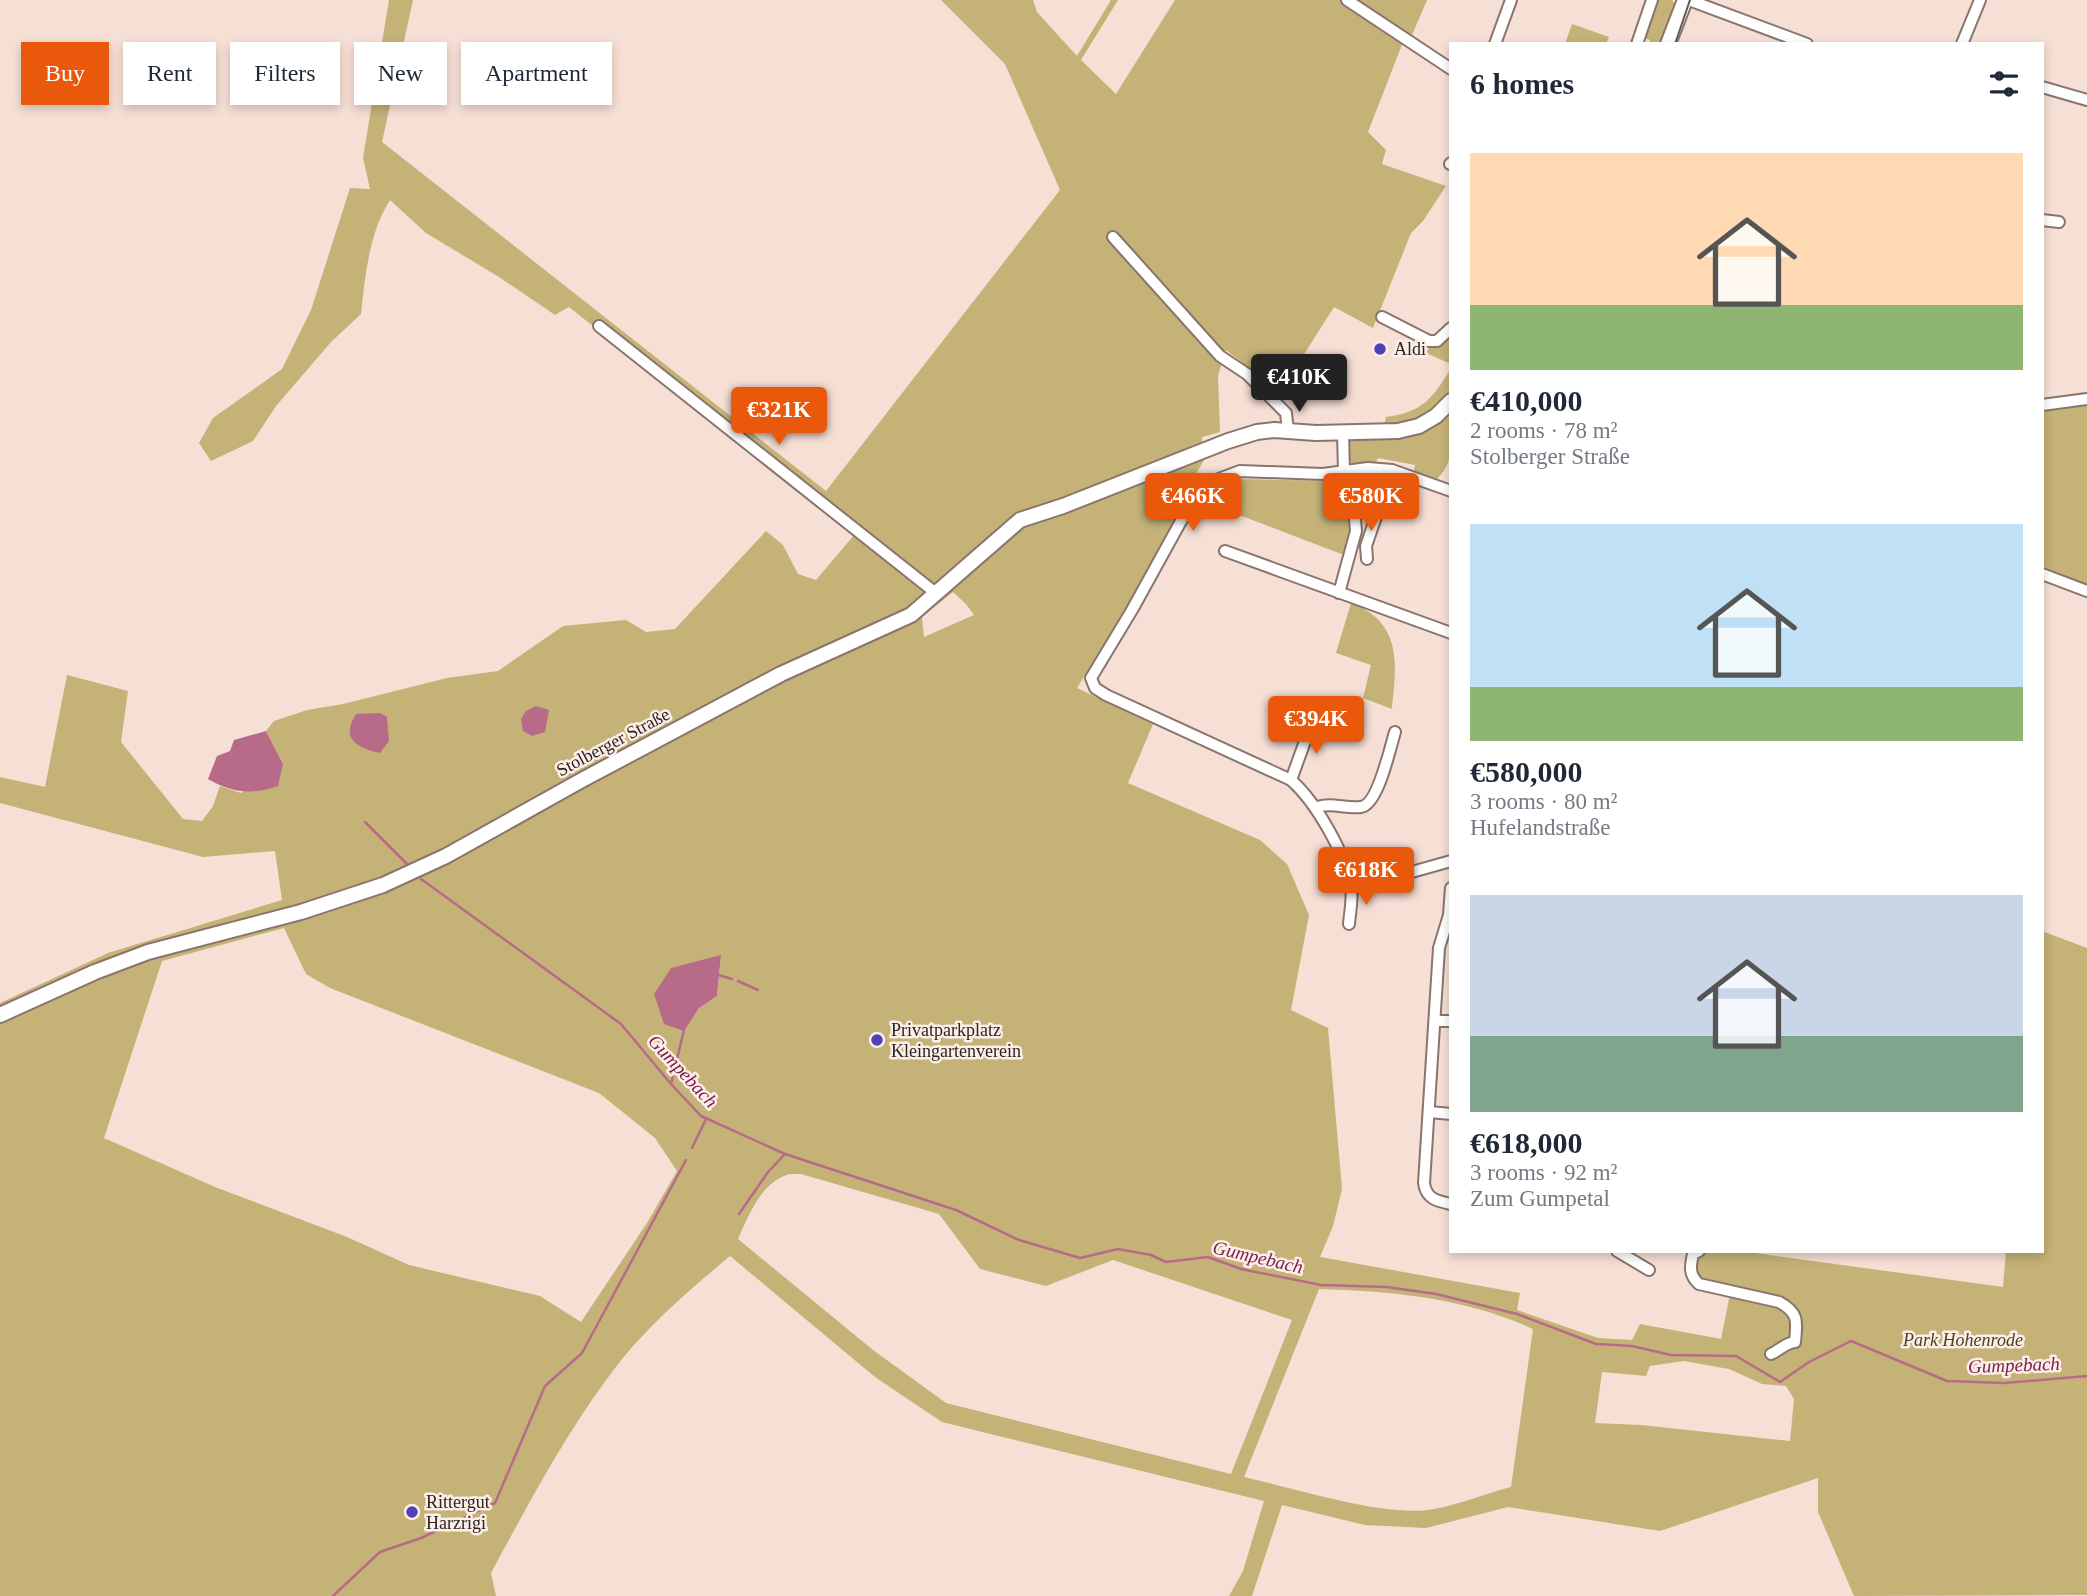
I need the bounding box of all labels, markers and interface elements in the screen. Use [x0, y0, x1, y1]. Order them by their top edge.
chip: Buy [21, 42, 109, 105]
chip: Rent [123, 42, 216, 105]
chip: Filters [230, 42, 340, 105]
chip: New [354, 42, 447, 105]
chip: Apartment [461, 42, 612, 105]
icon: filters [1985, 65, 2023, 103]
text: 6 homes [1470, 67, 1574, 100]
icon: home [1684, 199, 1810, 325]
place label: Aldi [1394, 339, 1426, 359]
marker: Aldi [1372, 341, 1388, 357]
pin: €410K [1250, 354, 1348, 414]
text: €410K [1267, 364, 1331, 389]
text: €410,000 [1470, 384, 1583, 417]
pin: €321K [730, 388, 828, 447]
text: €321K [747, 397, 811, 422]
text: 2 rooms · 78 m² [1470, 418, 1617, 443]
text: Stolberger Straße [1470, 444, 1630, 469]
pin: €466K [1144, 474, 1242, 533]
pin: €580K [1322, 474, 1420, 533]
text: €466K [1161, 483, 1225, 508]
text: €580K [1339, 483, 1403, 508]
icon: home [1684, 570, 1810, 696]
pin: €394K [1267, 696, 1365, 756]
street label: Stolberger Straße [553, 704, 673, 780]
text: €394K [1284, 706, 1348, 731]
text: €580,000 [1470, 755, 1583, 788]
text: 3 rooms · 80 m² [1470, 789, 1617, 814]
text: Hufelandstraße [1470, 815, 1611, 840]
pin: €618K [1317, 848, 1415, 907]
text: €618K [1334, 857, 1398, 882]
icon: home [1684, 941, 1810, 1067]
place label: Privatparkplatz Kleingartenverein [891, 1020, 1021, 1061]
water label: Gumpebach [644, 1030, 722, 1112]
marker: Privatparkplatz Kleingartenverein [869, 1032, 885, 1048]
text: €618,000 [1470, 1126, 1583, 1159]
text: 3 rooms · 92 m² [1470, 1160, 1617, 1185]
text: Zum Gumpetal [1470, 1186, 1610, 1211]
water label: Gumpebach [1211, 1236, 1305, 1278]
park label: Park Hohenrode [1902, 1330, 2023, 1350]
water label: Gumpebach [1968, 1353, 2060, 1377]
place label: Rittergut Harzrigi [426, 1492, 490, 1533]
marker: Rittergut Harzrigi [404, 1504, 420, 1520]

